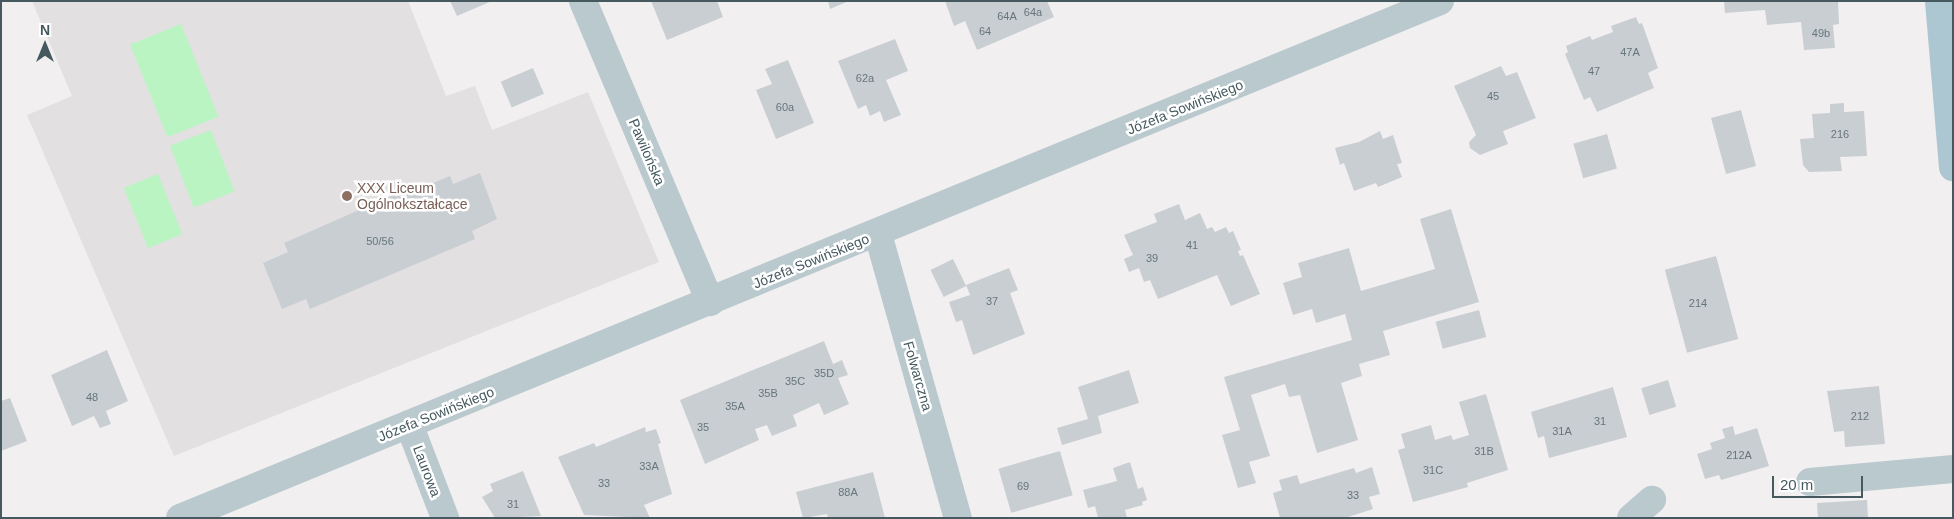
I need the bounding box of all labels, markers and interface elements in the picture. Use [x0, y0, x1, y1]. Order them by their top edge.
house number: 64a [1024, 5, 1042, 19]
house number: 64A [997, 9, 1017, 23]
north arrow [20, 20, 70, 70]
text: N [40, 22, 50, 38]
house number: 64 [979, 24, 991, 38]
house number: 49b [1812, 26, 1830, 40]
house number: 47A [1620, 45, 1640, 59]
house number: 47 [1588, 64, 1600, 78]
house number: 62a [856, 71, 874, 85]
street label: Józefa Sowińskiego [1124, 76, 1246, 138]
house number: 45 [1487, 89, 1499, 103]
house number: 60a [776, 100, 794, 114]
street label: Pawilońska [625, 116, 669, 188]
house number: 216 [1831, 127, 1849, 141]
place label: XXX Liceum Ogólnokształcące [357, 180, 468, 212]
marker: XXX Liceum Ogólnokształcące [341, 190, 353, 202]
street label: Józefa Sowińskiego [750, 230, 872, 292]
house number: 50/56 [366, 234, 394, 248]
house number: 41 [1186, 238, 1198, 252]
house number: 39 [1146, 251, 1158, 265]
house number: 37 [986, 294, 998, 308]
house number: 214 [1689, 296, 1707, 310]
street label: Folwarczna [900, 339, 936, 413]
house number: 35D [814, 366, 834, 380]
house number: 35C [785, 374, 805, 388]
street label: Józefa Sowińskiego [375, 383, 497, 445]
house number: 35B [758, 386, 778, 400]
house number: 48 [86, 390, 98, 404]
house number: 35A [725, 399, 745, 413]
house number: 212 [1851, 409, 1869, 423]
house number: 31 [1594, 414, 1606, 428]
house number: 35 [697, 420, 709, 434]
house number: 31A [1552, 424, 1572, 438]
street label: Laurowa [410, 443, 444, 499]
house number: 31B [1474, 444, 1494, 458]
house number: 212A [1726, 448, 1752, 462]
house number: 33A [639, 459, 659, 473]
house number: 31C [1423, 463, 1443, 477]
scale bar [1774, 466, 1865, 498]
house number: 33 [598, 476, 610, 490]
text: 20 m [1780, 476, 1813, 493]
house number: 69 [1017, 479, 1029, 493]
house number: 88A [838, 485, 858, 499]
house number: 33 [1347, 488, 1359, 502]
house number: 31 [507, 497, 519, 511]

